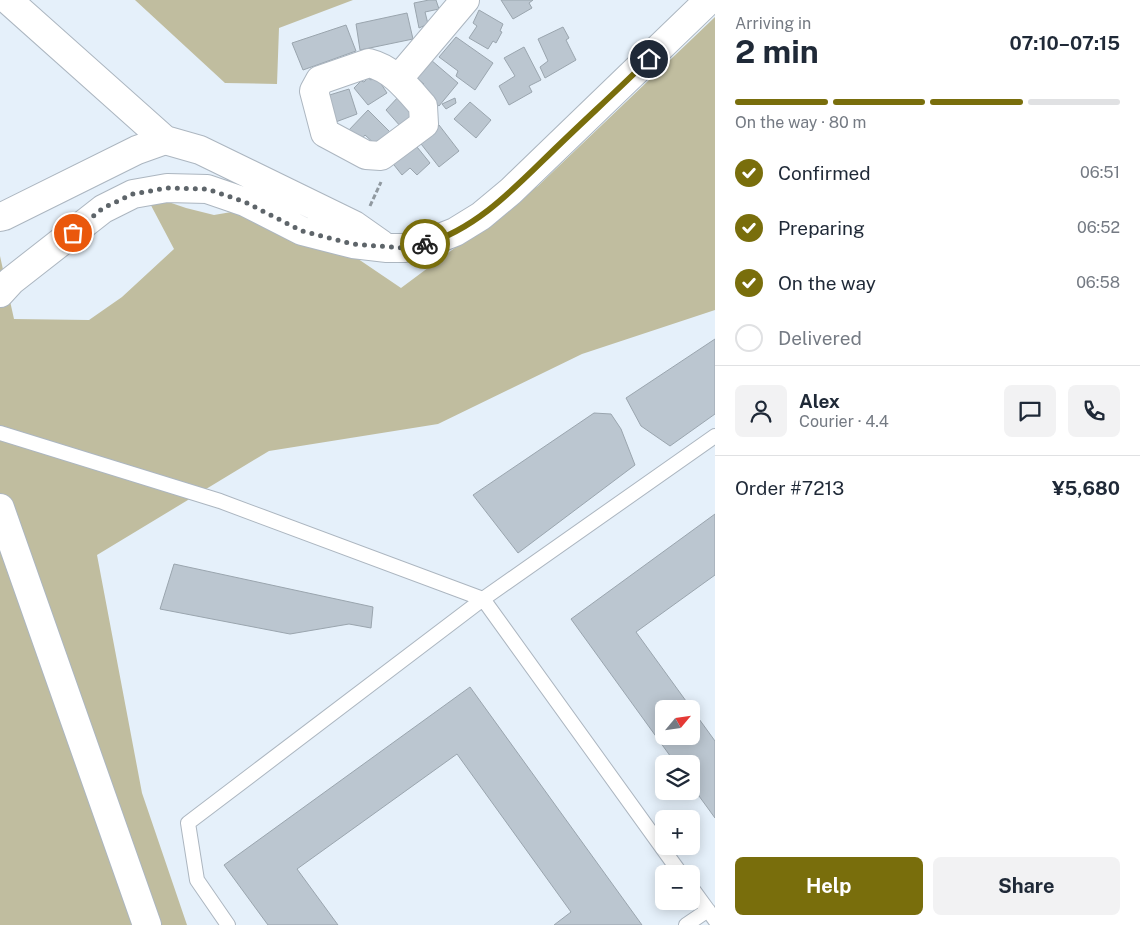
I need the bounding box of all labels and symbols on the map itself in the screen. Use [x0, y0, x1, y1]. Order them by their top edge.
pin [628, 38, 670, 80]
pin [52, 212, 94, 254]
courier [400, 219, 450, 269]
north arrow [655, 700, 700, 745]

